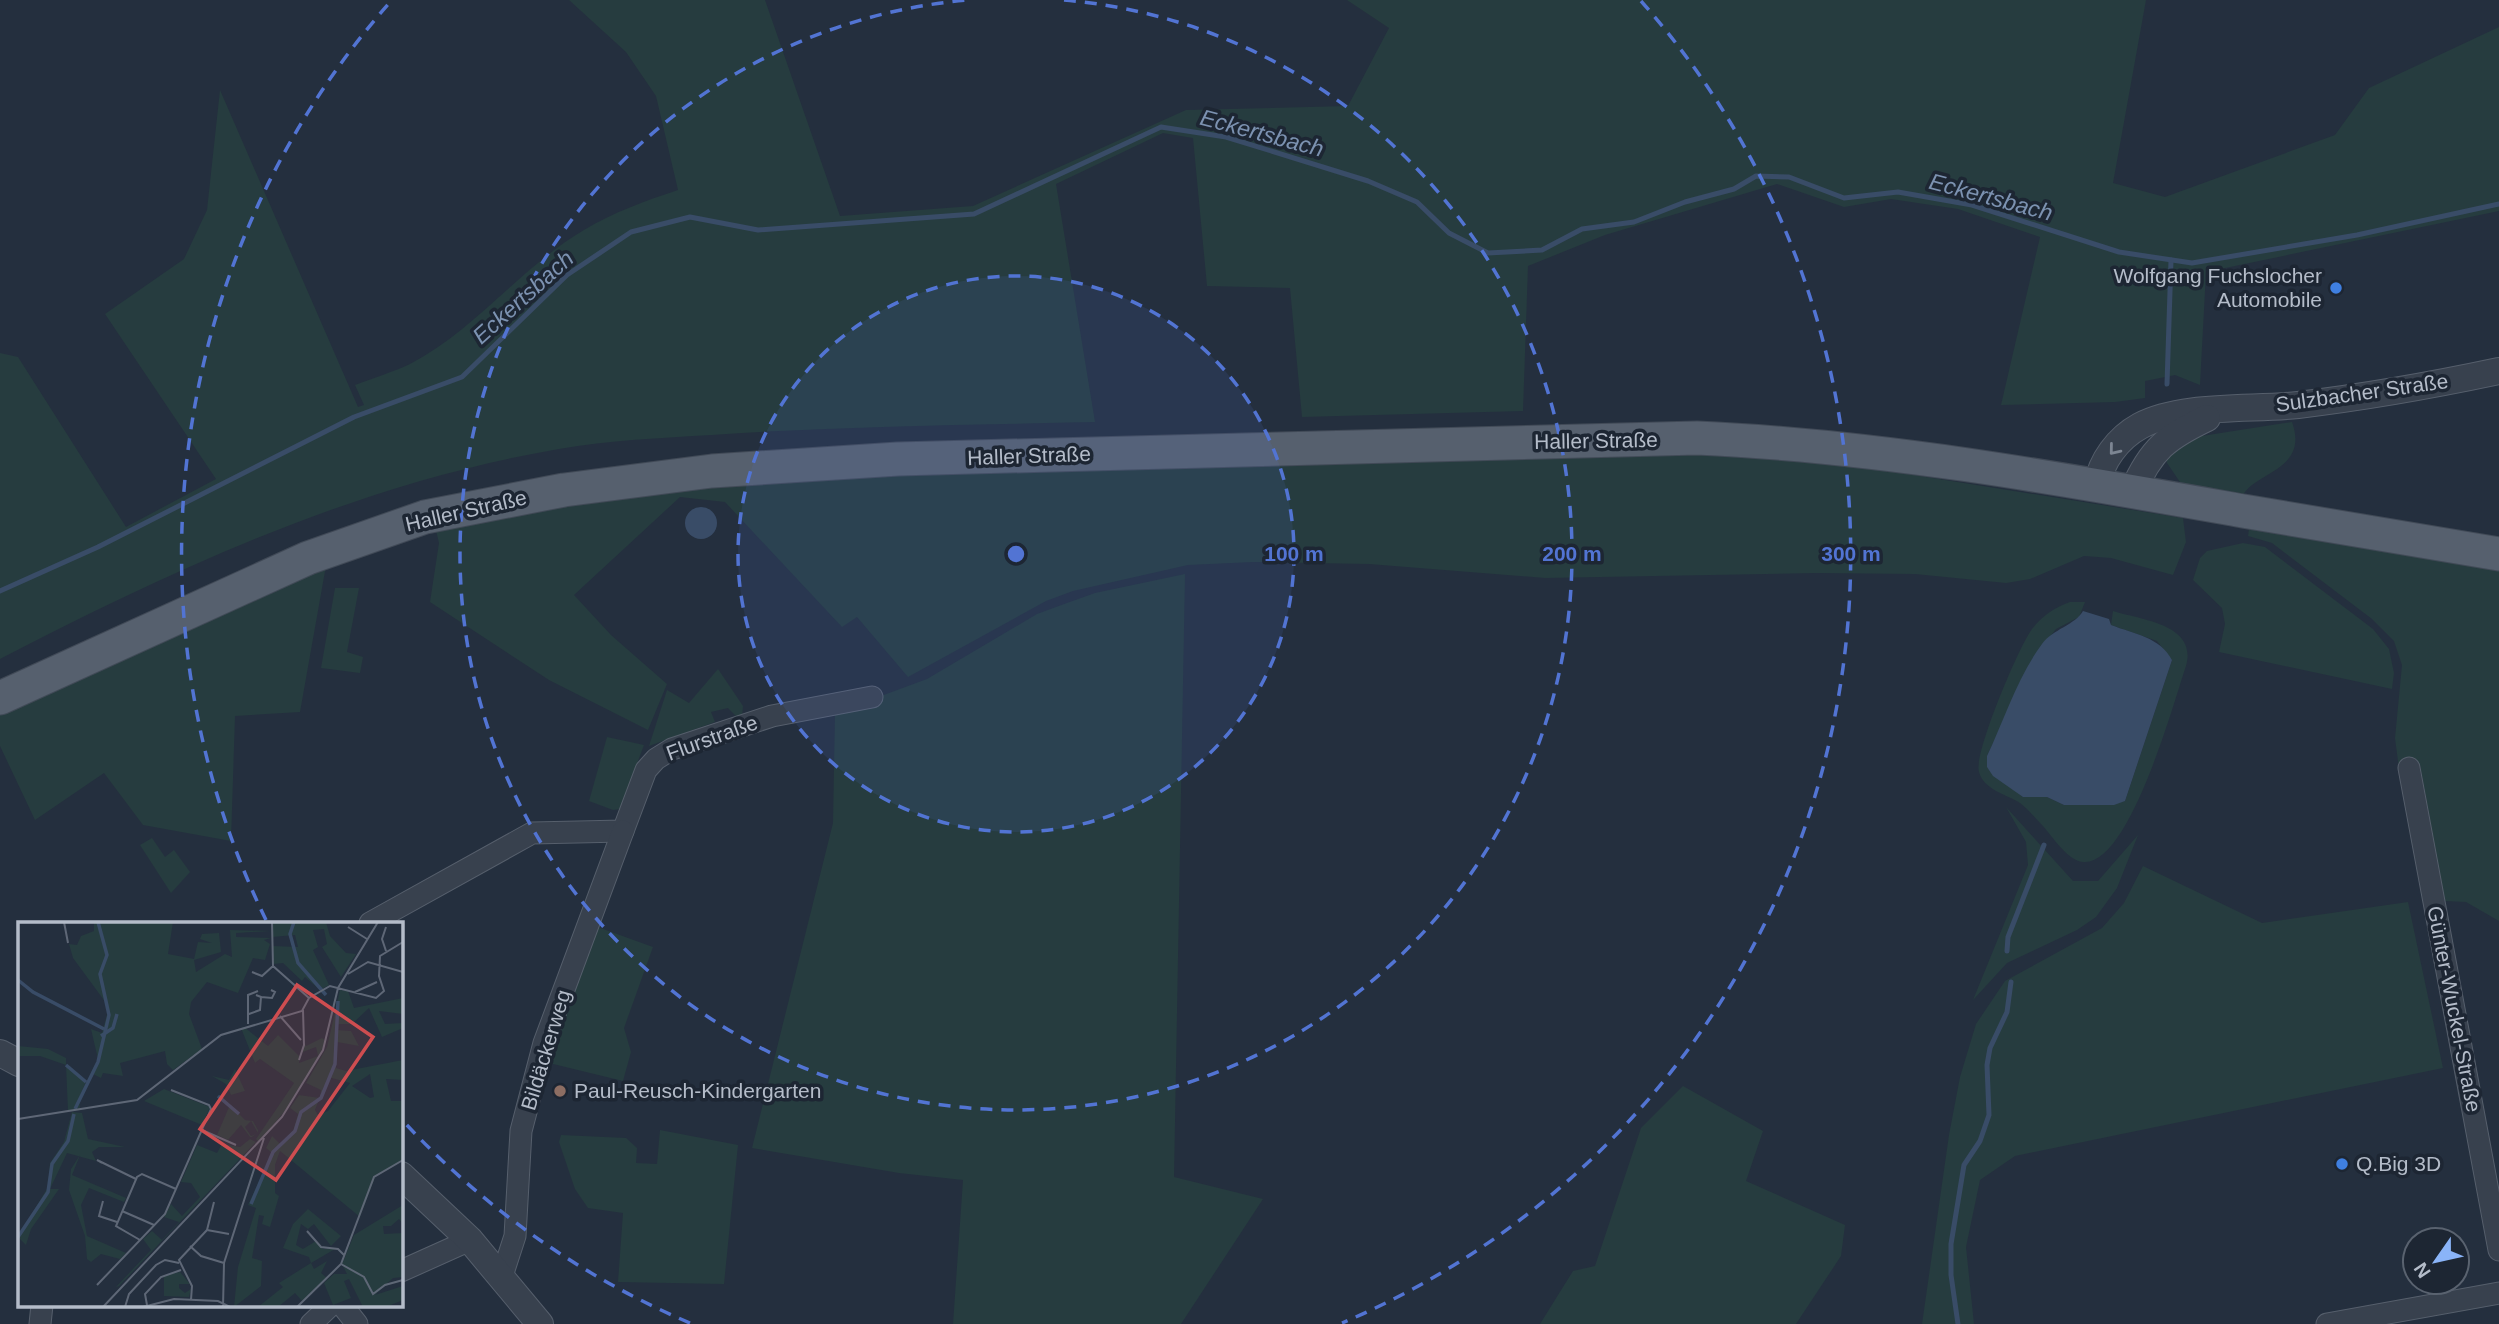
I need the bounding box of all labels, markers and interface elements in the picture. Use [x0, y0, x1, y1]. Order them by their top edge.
water label: Eckertsbach [1198, 104, 1326, 162]
water label: Eckertsbach [1927, 168, 2055, 226]
water label: Eckertsbach [467, 245, 579, 349]
place label: Wolfgang Fuchslocher Automobile [2113, 264, 2322, 311]
marker: Wolfgang Fuchslocher Automobile [2328, 280, 2344, 296]
street label: Sulzbacher Straße [2274, 369, 2450, 416]
street label: Haller Straße [1534, 428, 1658, 453]
street label: Haller Straße [967, 442, 1091, 469]
one-way arrow [2110, 442, 2122, 455]
street label: Haller Straße [403, 485, 529, 536]
centre of rings [1004, 542, 1028, 566]
text: 100 m [1264, 542, 1324, 565]
text: 200 m [1542, 542, 1602, 565]
text: 300 m [1821, 542, 1881, 565]
street label: Flurstraße [663, 710, 761, 765]
street label: Günter-Wuckel-Straße [2423, 904, 2486, 1114]
inset map [18, 922, 402, 1306]
street label: Bildäckerweg [516, 987, 575, 1113]
place label: Paul-Reusch-Kindergarten [574, 1079, 821, 1102]
marker: Paul-Reusch-Kindergarten [552, 1083, 568, 1099]
place label: Q.Big 3D [2356, 1152, 2441, 1175]
marker: Q.Big 3D [2334, 1156, 2350, 1172]
north arrow [2401, 1226, 2471, 1296]
text: N [2410, 1259, 2435, 1282]

